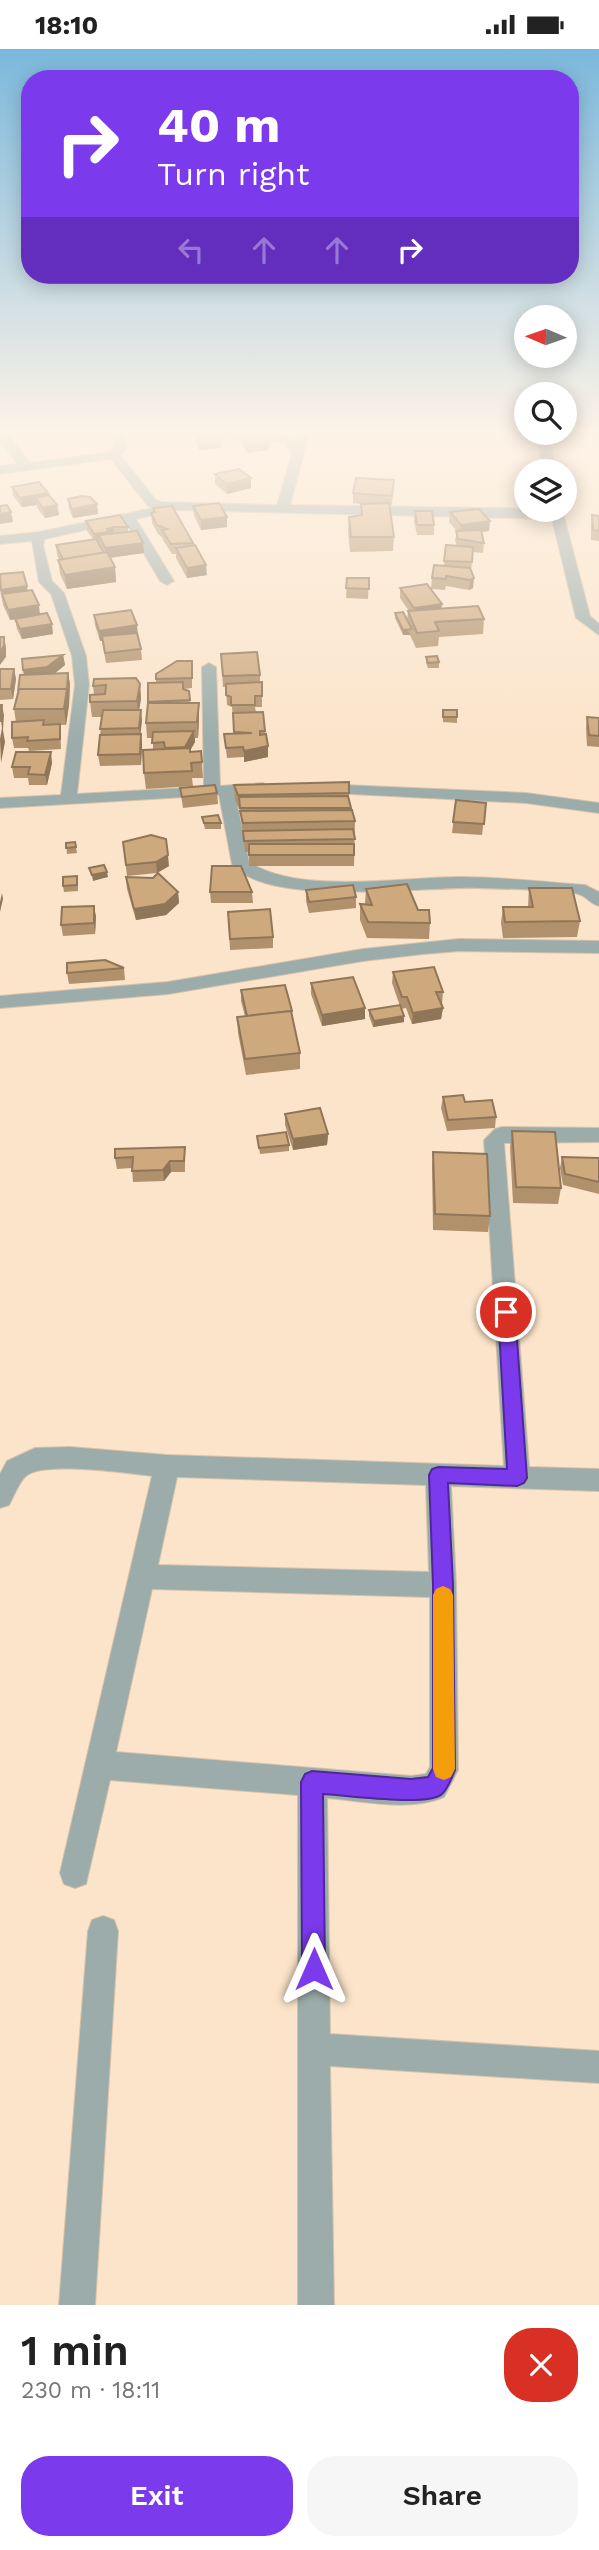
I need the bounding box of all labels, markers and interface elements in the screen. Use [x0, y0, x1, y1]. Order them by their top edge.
text: 18:10 [35, 10, 98, 40]
text: 40 m [157, 96, 280, 154]
icon: right [42, 98, 133, 189]
text: Turn right [157, 155, 309, 193]
icon: left [172, 231, 210, 269]
icon: ahead [245, 231, 283, 269]
icon: ahead [318, 231, 356, 269]
icon: right [391, 231, 429, 269]
north arrow [514, 305, 578, 367]
map controls [514, 305, 577, 522]
button: search [514, 382, 577, 445]
button: layers [514, 459, 577, 522]
pin [476, 1282, 536, 1342]
icon: arrive [487, 1293, 525, 1331]
position arrow [277, 1932, 351, 2006]
text: 1 min [21, 2326, 129, 2375]
button: close [504, 2328, 578, 2402]
text: 230 m · 18:11 [21, 2377, 160, 2404]
button: Exit [21, 2456, 293, 2536]
button: Share [307, 2456, 578, 2536]

